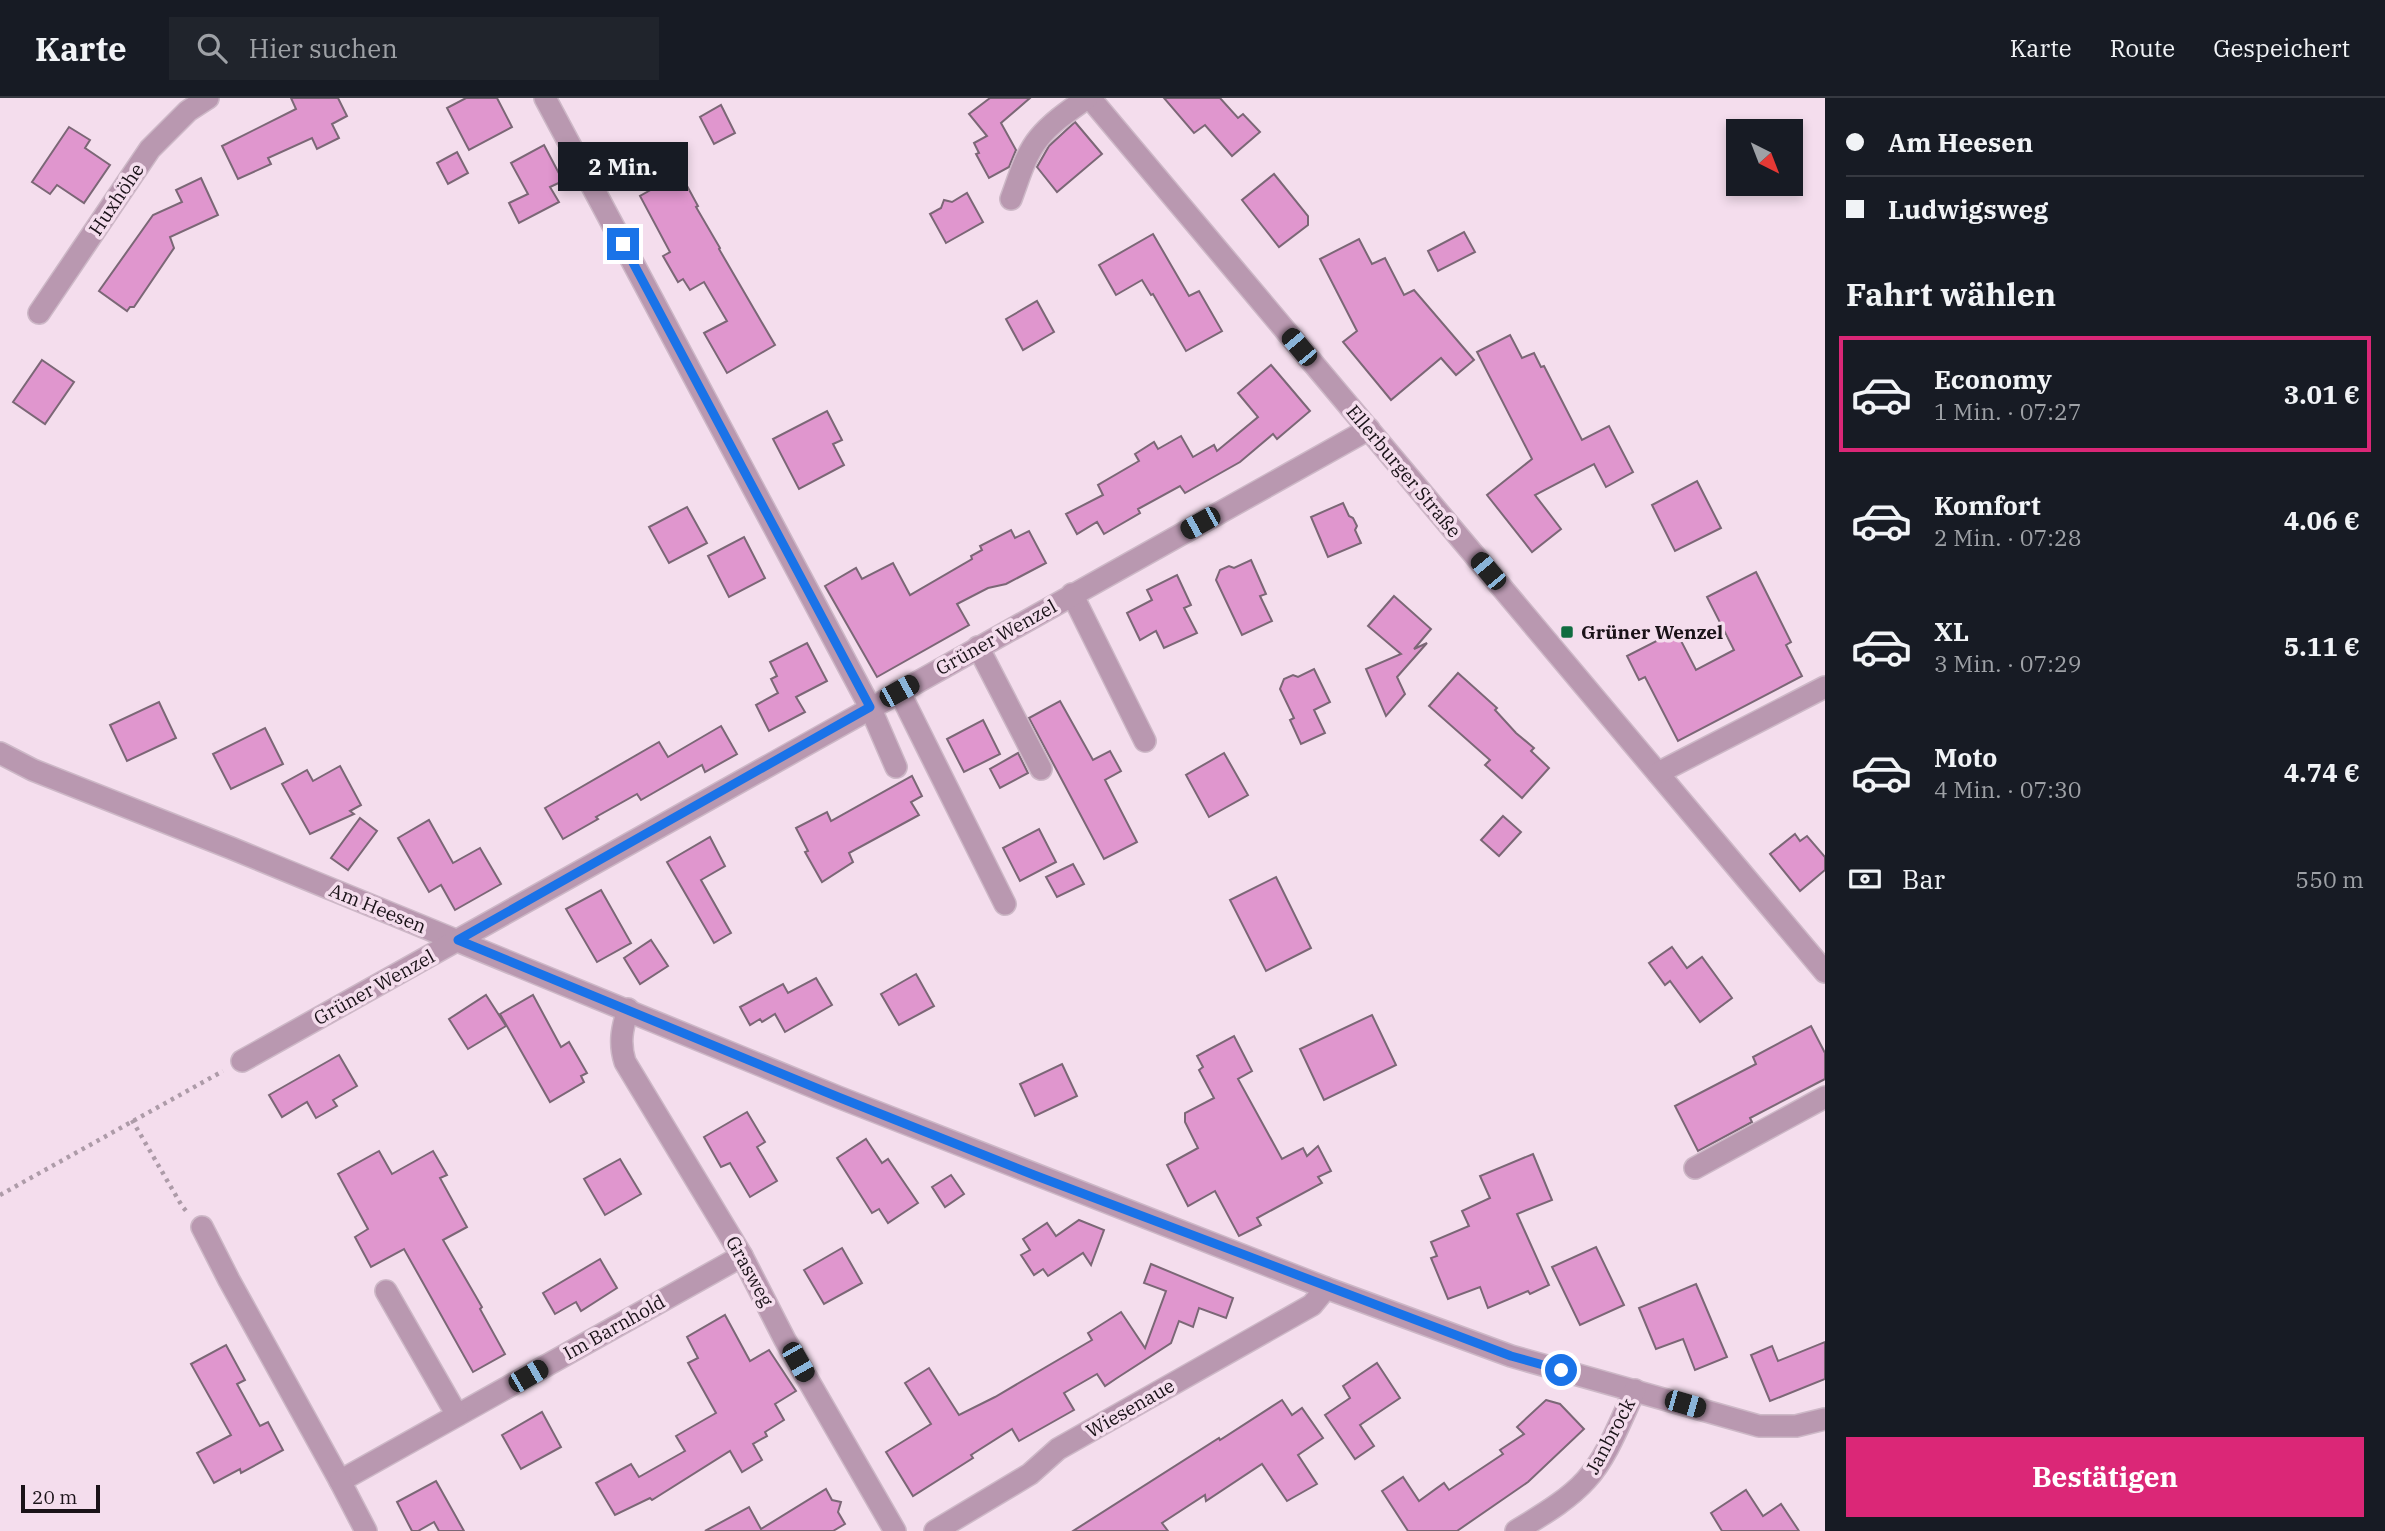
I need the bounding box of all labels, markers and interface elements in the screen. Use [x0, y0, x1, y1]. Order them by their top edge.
search box [169, 17, 659, 80]
text: Karte [35, 27, 127, 70]
icon: search [193, 29, 231, 67]
text: Hier suchen [249, 31, 398, 65]
text: Karte [2010, 32, 2072, 64]
text: Route [2110, 32, 2175, 64]
text: Gespeichert [2213, 32, 2350, 64]
north arrow [1726, 119, 1802, 196]
map controls [1726, 119, 1803, 196]
text: Am Heesen [1888, 125, 2033, 159]
callout: 2 Min. [558, 142, 688, 192]
text: 2 Min. [588, 151, 658, 181]
street label: Huxhöhe [83, 158, 149, 240]
text: Ludwigsweg [1888, 192, 2048, 226]
route end [607, 228, 639, 260]
text: Fahrt wählen [1846, 273, 2056, 315]
car [1278, 324, 1321, 370]
text: Economy [1934, 362, 2052, 396]
icon: car [1850, 363, 1913, 426]
text: 3.01 € [2284, 377, 2360, 411]
text: 1 Min. · 07:27 [1934, 396, 2081, 426]
street label: Ellerburger Straße [1341, 400, 1467, 542]
text: Komfort [1934, 488, 2041, 522]
icon: car [1850, 489, 1913, 552]
text: 4.06 € [2284, 503, 2360, 537]
car [1177, 504, 1224, 542]
text: 2 Min. · 07:28 [1934, 522, 2081, 552]
car [1467, 548, 1510, 594]
street label: Grüner Wenzel [931, 594, 1061, 680]
text: XL [1934, 614, 1969, 648]
icon: car [1850, 615, 1913, 678]
place label: Grüner Wenzel [1581, 620, 1723, 644]
marker: Grüner Wenzel [1559, 624, 1575, 640]
text: 5.11 € [2284, 629, 2360, 663]
text: 3 Min. · 07:29 [1934, 648, 2081, 678]
car [876, 672, 923, 710]
text: Moto [1934, 740, 1997, 774]
icon: car [1850, 741, 1913, 804]
text: 4.74 € [2284, 755, 2360, 789]
text: 4 Min. · 07:30 [1934, 774, 2081, 804]
icon: cash [1846, 860, 1884, 898]
text: Bar [1902, 862, 1945, 896]
text: 550 m [2295, 864, 2364, 894]
street label: Am Heesen [326, 878, 430, 938]
street label: Grüner Wenzel [309, 944, 439, 1030]
street label: Grasweg [721, 1232, 779, 1311]
street label: Im Barnhold [559, 1289, 669, 1365]
car [779, 1339, 818, 1385]
route start [1545, 1354, 1577, 1386]
car [505, 1356, 552, 1396]
street label: Wiesenaue [1082, 1373, 1178, 1443]
car [1662, 1388, 1709, 1420]
street label: Janbrock [1580, 1394, 1640, 1478]
button: Bestätigen [1846, 1437, 2364, 1517]
scale bar [21, 1482, 100, 1514]
text: 20 m [32, 1485, 77, 1509]

